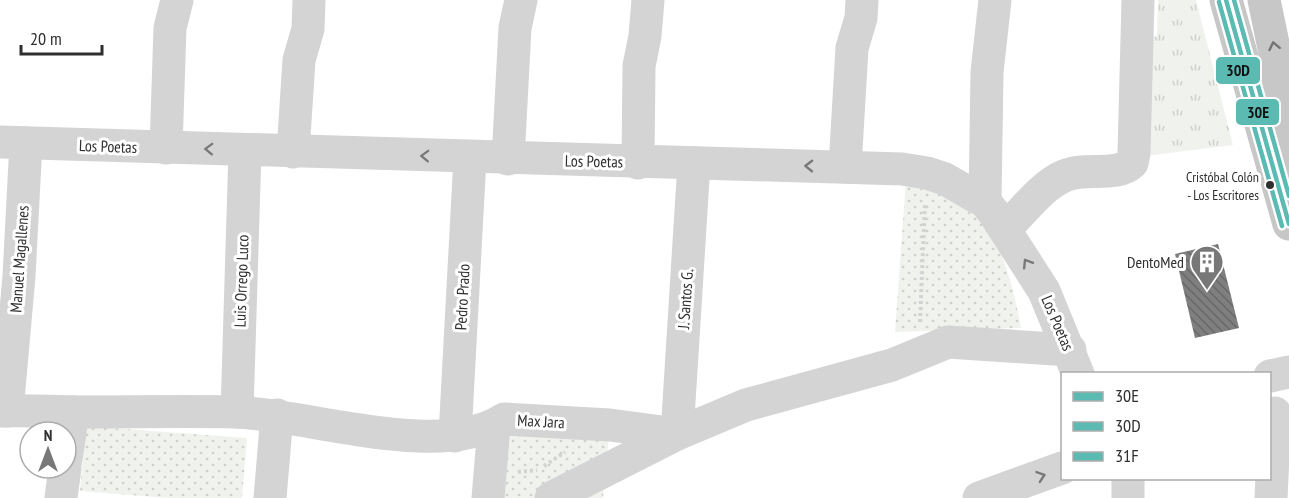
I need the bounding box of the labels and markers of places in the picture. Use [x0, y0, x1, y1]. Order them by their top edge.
place label: Cristóbal Colón - Los Escritores [1186, 168, 1259, 204]
marker: Cristóbal Colón - Los Escritores [1264, 179, 1276, 191]
building icon: DentoMed [1189, 244, 1225, 291]
place label: DentoMed [1127, 252, 1184, 272]

